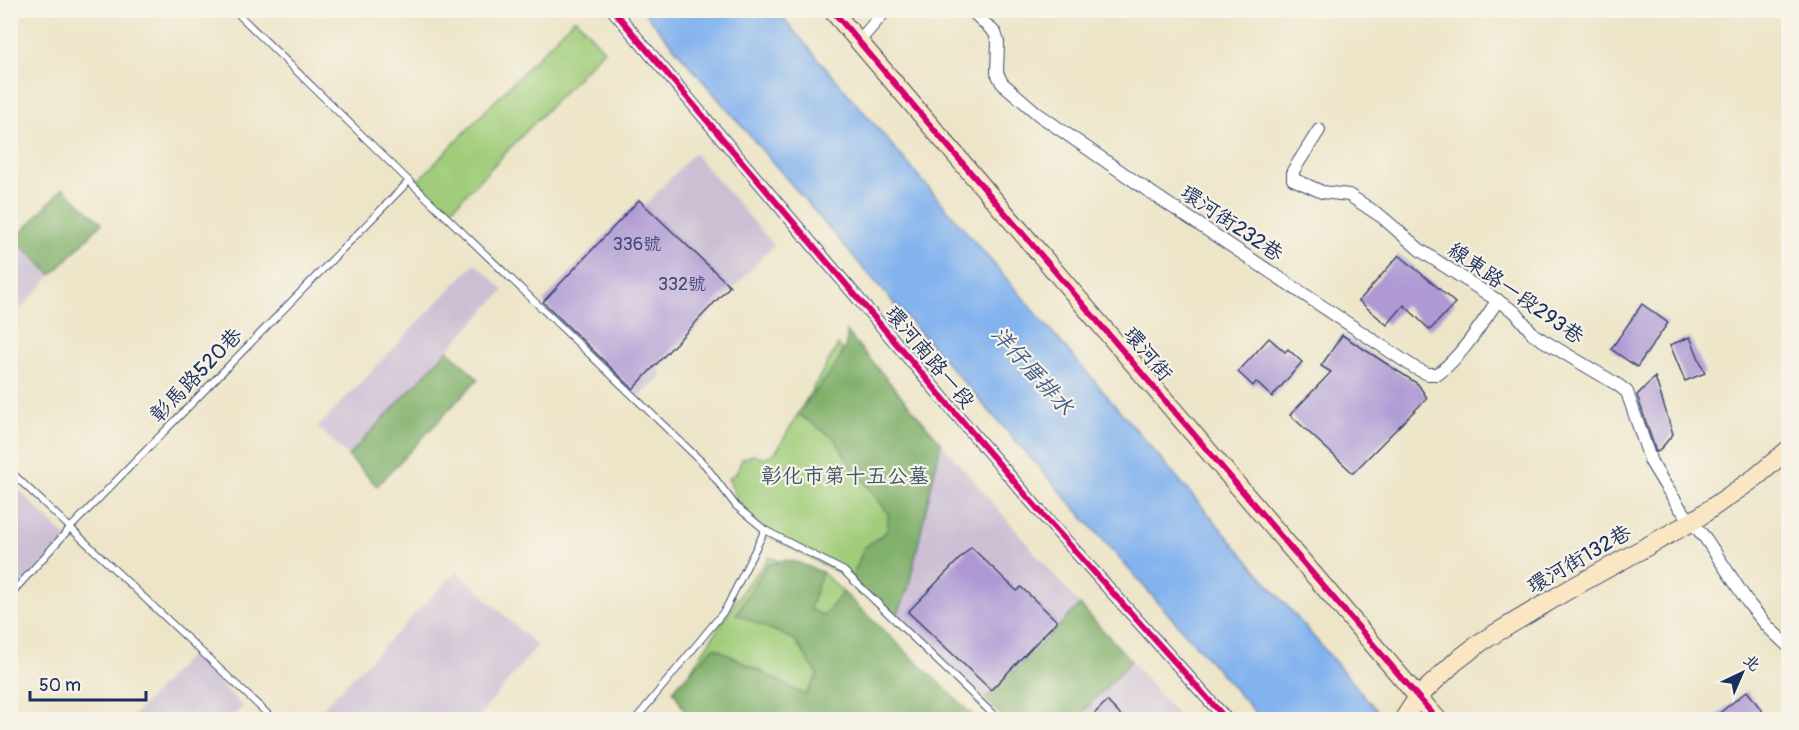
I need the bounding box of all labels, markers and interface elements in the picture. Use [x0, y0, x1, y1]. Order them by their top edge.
street label: 環河街232巷 [1175, 179, 1288, 268]
house number: 336號 [613, 233, 661, 256]
street label: 線東路一段293巷 [1442, 236, 1589, 350]
house number: 332號 [658, 273, 706, 296]
street label: 環河南路一段 [879, 300, 980, 414]
water label: 洋仔厝排水 [985, 320, 1080, 422]
street label: 彰馬路520巷 [144, 322, 248, 428]
street label: 環河街 [1117, 322, 1178, 387]
park label: 彰化市第十五公墓 [761, 463, 929, 490]
street label: 環河街132巷 [1522, 519, 1636, 600]
north arrow [1712, 643, 1772, 703]
text: 北 [1739, 650, 1764, 676]
scale bar [30, 664, 146, 702]
text: 50 m [39, 674, 81, 697]

